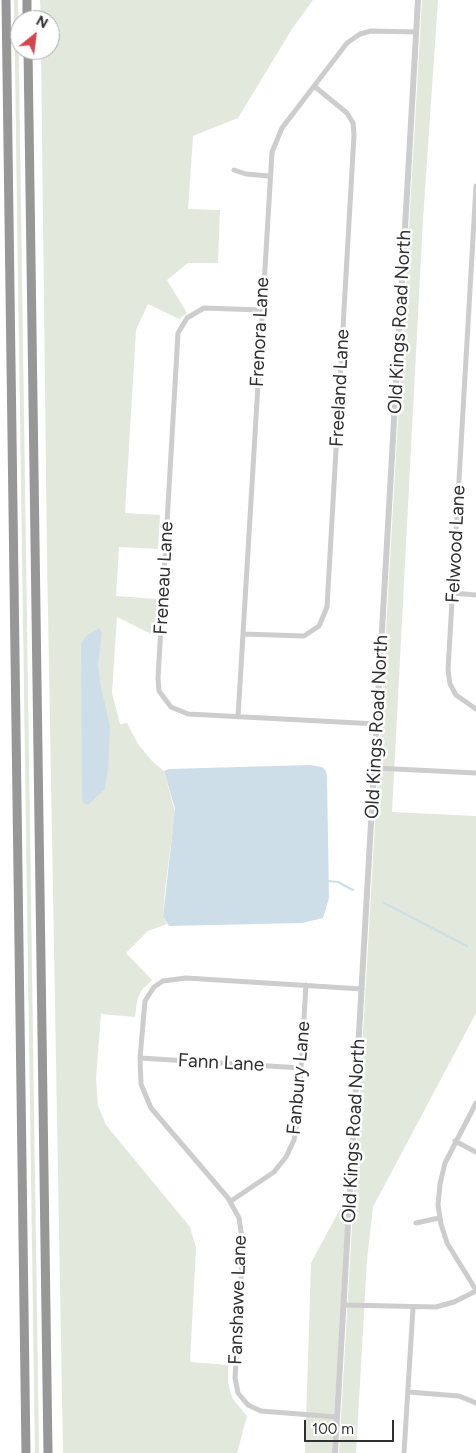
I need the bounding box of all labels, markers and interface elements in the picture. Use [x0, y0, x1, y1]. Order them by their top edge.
north arrow [10, 10, 60, 60]
text: N [33, 12, 51, 32]
street label: Old Kings Road North [384, 229, 416, 415]
street label: Frenora Lane [246, 277, 274, 387]
street label: Freeland Lane [326, 328, 354, 448]
street label: Felwood Lane [442, 485, 470, 603]
street label: Freneau Lane [150, 521, 178, 635]
street label: Old Kings Road North [361, 634, 393, 820]
street label: Fanbury Lane [283, 1020, 315, 1136]
street label: Old Kings Road North [338, 1038, 370, 1224]
street label: Fann Lane [177, 1049, 265, 1077]
street label: Fanshawe Lane [224, 1235, 252, 1365]
scale bar [306, 1410, 396, 1442]
text: 100 m [312, 1420, 354, 1438]

